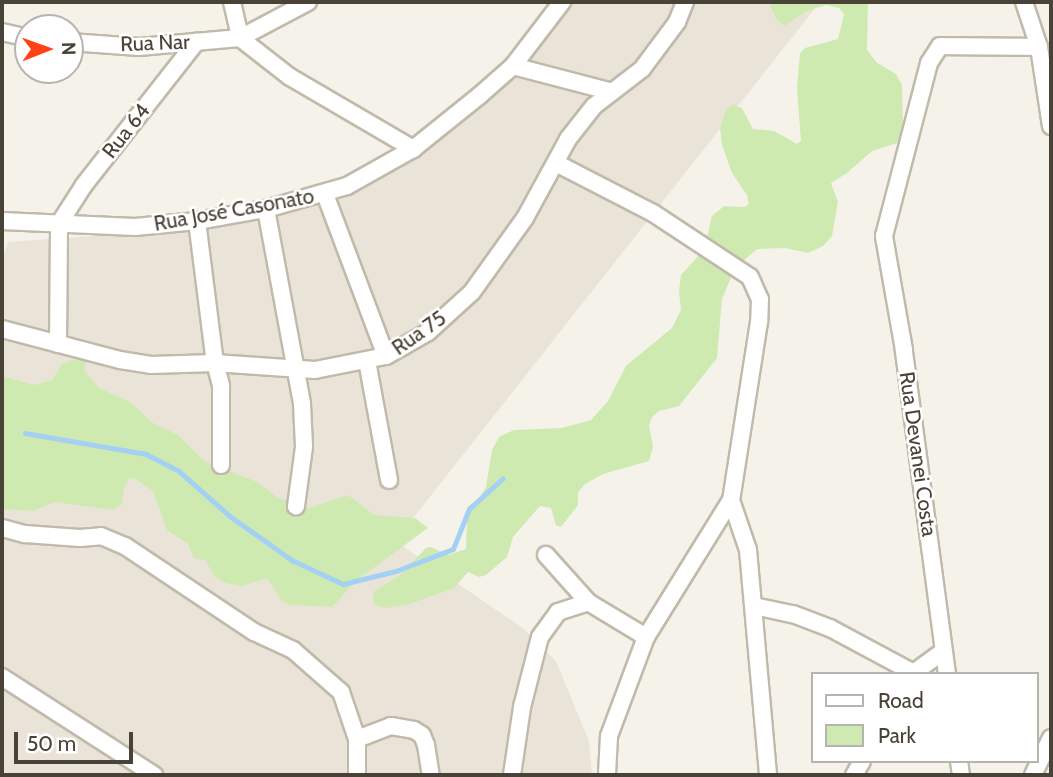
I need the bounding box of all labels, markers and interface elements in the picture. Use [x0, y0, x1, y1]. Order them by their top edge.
north arrow [14, 14, 84, 84]
street label: Rua Nar [120, 29, 190, 57]
text: N [57, 42, 80, 56]
street label: Rua 64 [97, 99, 155, 163]
street label: Rua José Casonato [152, 183, 316, 237]
street label: Rua 75 [387, 305, 451, 361]
street label: Rua Devanei Costa [894, 370, 942, 538]
legend [811, 672, 1039, 763]
text: Road [878, 688, 924, 713]
scale bar [18, 718, 136, 762]
text: Park [878, 723, 916, 748]
text: 50 m [27, 731, 76, 756]

